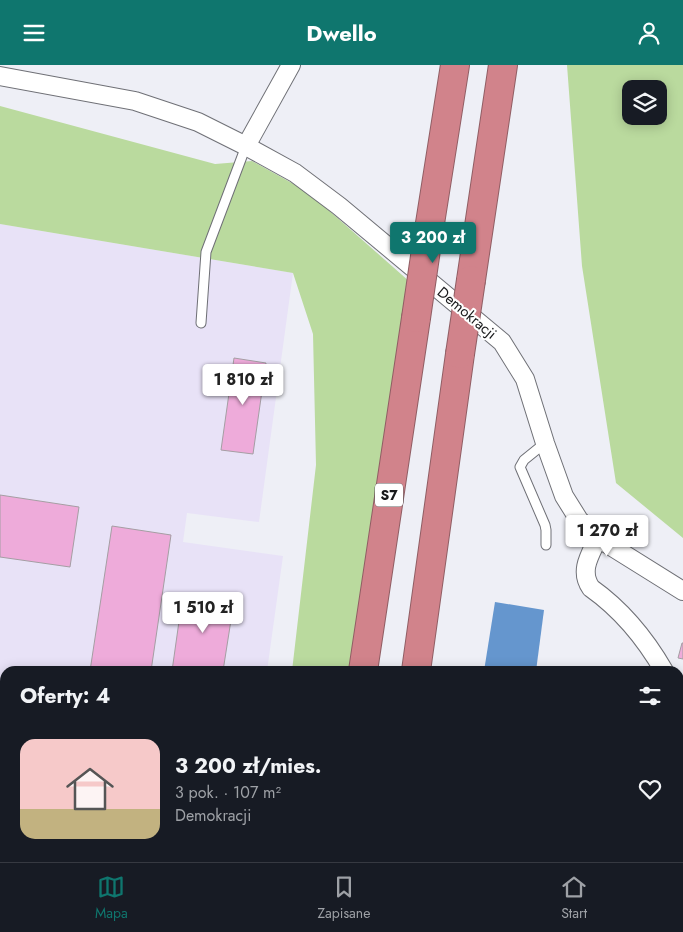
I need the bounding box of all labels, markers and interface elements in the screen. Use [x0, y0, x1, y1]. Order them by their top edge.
text: Dwello [306, 17, 377, 49]
icon: menu [20, 19, 48, 47]
icon: person [635, 19, 663, 47]
map controls [622, 80, 667, 125]
button: layers [622, 80, 667, 125]
pin: 3 200 zł [381, 221, 485, 264]
text: 3 200 zł [401, 226, 465, 249]
street label: Demokracji [433, 282, 501, 344]
pin: 1 810 zł [191, 363, 295, 406]
text: 1 810 zł [213, 368, 273, 391]
road number: S7 [375, 483, 403, 507]
pin: 1 270 zł [555, 515, 659, 557]
text: 1 270 zł [576, 519, 638, 542]
pin: 1 510 zł [151, 591, 255, 634]
text: 1 510 zł [173, 596, 233, 619]
text: Oferty: 4 [20, 681, 110, 711]
icon: filters [636, 682, 664, 710]
text: 3 200 zł/mies. [175, 751, 322, 781]
icon: home [60, 759, 120, 819]
icon: heart [636, 775, 664, 803]
text: 3 pok. · 107 m² [175, 781, 281, 804]
text: Demokracji [175, 804, 251, 827]
tab: Mapa [95, 873, 128, 923]
tab: Zapisane [317, 873, 370, 923]
tab: Start [560, 873, 588, 923]

